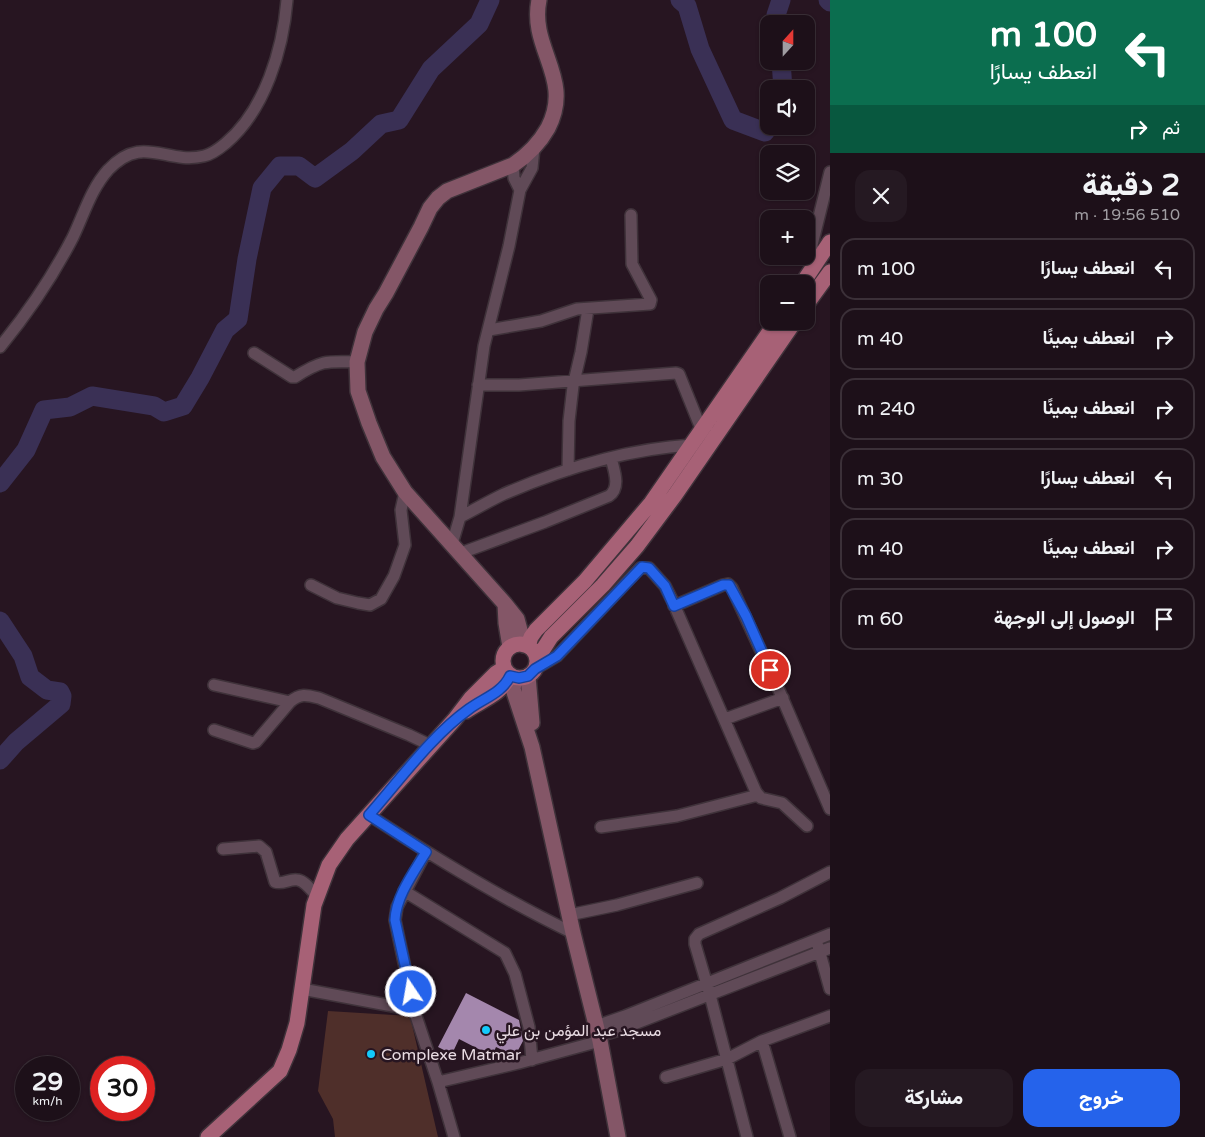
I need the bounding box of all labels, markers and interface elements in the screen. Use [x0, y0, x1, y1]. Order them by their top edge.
text: 100 m [990, 14, 1097, 56]
north arrow [760, 15, 815, 70]
map controls [760, 15, 815, 330]
icon: left [1115, 20, 1180, 85]
text: انعطف يسارًا [990, 59, 1097, 85]
button: sound [760, 80, 815, 135]
icon: right [1124, 115, 1152, 143]
text: ثم [1162, 117, 1180, 139]
button: layers [760, 145, 815, 200]
text: 2 دقيقة [1082, 167, 1180, 204]
button: close [855, 170, 907, 222]
text: 510 m · 19:56 [1074, 205, 1180, 225]
button: + [760, 210, 815, 265]
icon: left [1150, 255, 1178, 283]
text: انعطف يسارًا [1040, 257, 1135, 279]
text: 100 m [857, 258, 915, 280]
button: − [760, 275, 815, 330]
icon: right [1150, 325, 1178, 353]
text: انعطف يمينًا [1042, 327, 1135, 349]
text: 40 m [857, 328, 903, 350]
icon: right [1150, 395, 1178, 423]
text: انعطف يمينًا [1042, 397, 1135, 419]
text: 240 m [857, 398, 915, 420]
icon: left [1150, 465, 1178, 493]
text: انعطف يسارًا [1040, 467, 1135, 489]
text: 30 m [857, 468, 903, 490]
icon: right [1150, 535, 1178, 563]
text: انعطف يمينًا [1042, 537, 1135, 559]
text: 40 m [857, 538, 903, 560]
icon: arrive [1150, 605, 1178, 633]
text: الوصول إلى الوجهة [994, 607, 1135, 629]
text: 60 m [857, 608, 903, 630]
pin [749, 649, 791, 691]
icon: arrive [756, 656, 784, 684]
position arrow [384, 965, 436, 1017]
place label: مسجد عبد المؤمن بن علي [496, 1021, 661, 1044]
marker: مسجد عبد المؤمن بن علي [480, 1024, 492, 1036]
place label: Complexe Matmar [381, 1045, 522, 1065]
marker: Complexe Matmar [365, 1048, 377, 1060]
speed limit sign: 30 [90, 1056, 155, 1121]
text: 29 [32, 1067, 63, 1097]
button: مشاركة [855, 1069, 1013, 1127]
button: خروج [1023, 1069, 1180, 1127]
text: km/h [32, 1094, 63, 1108]

